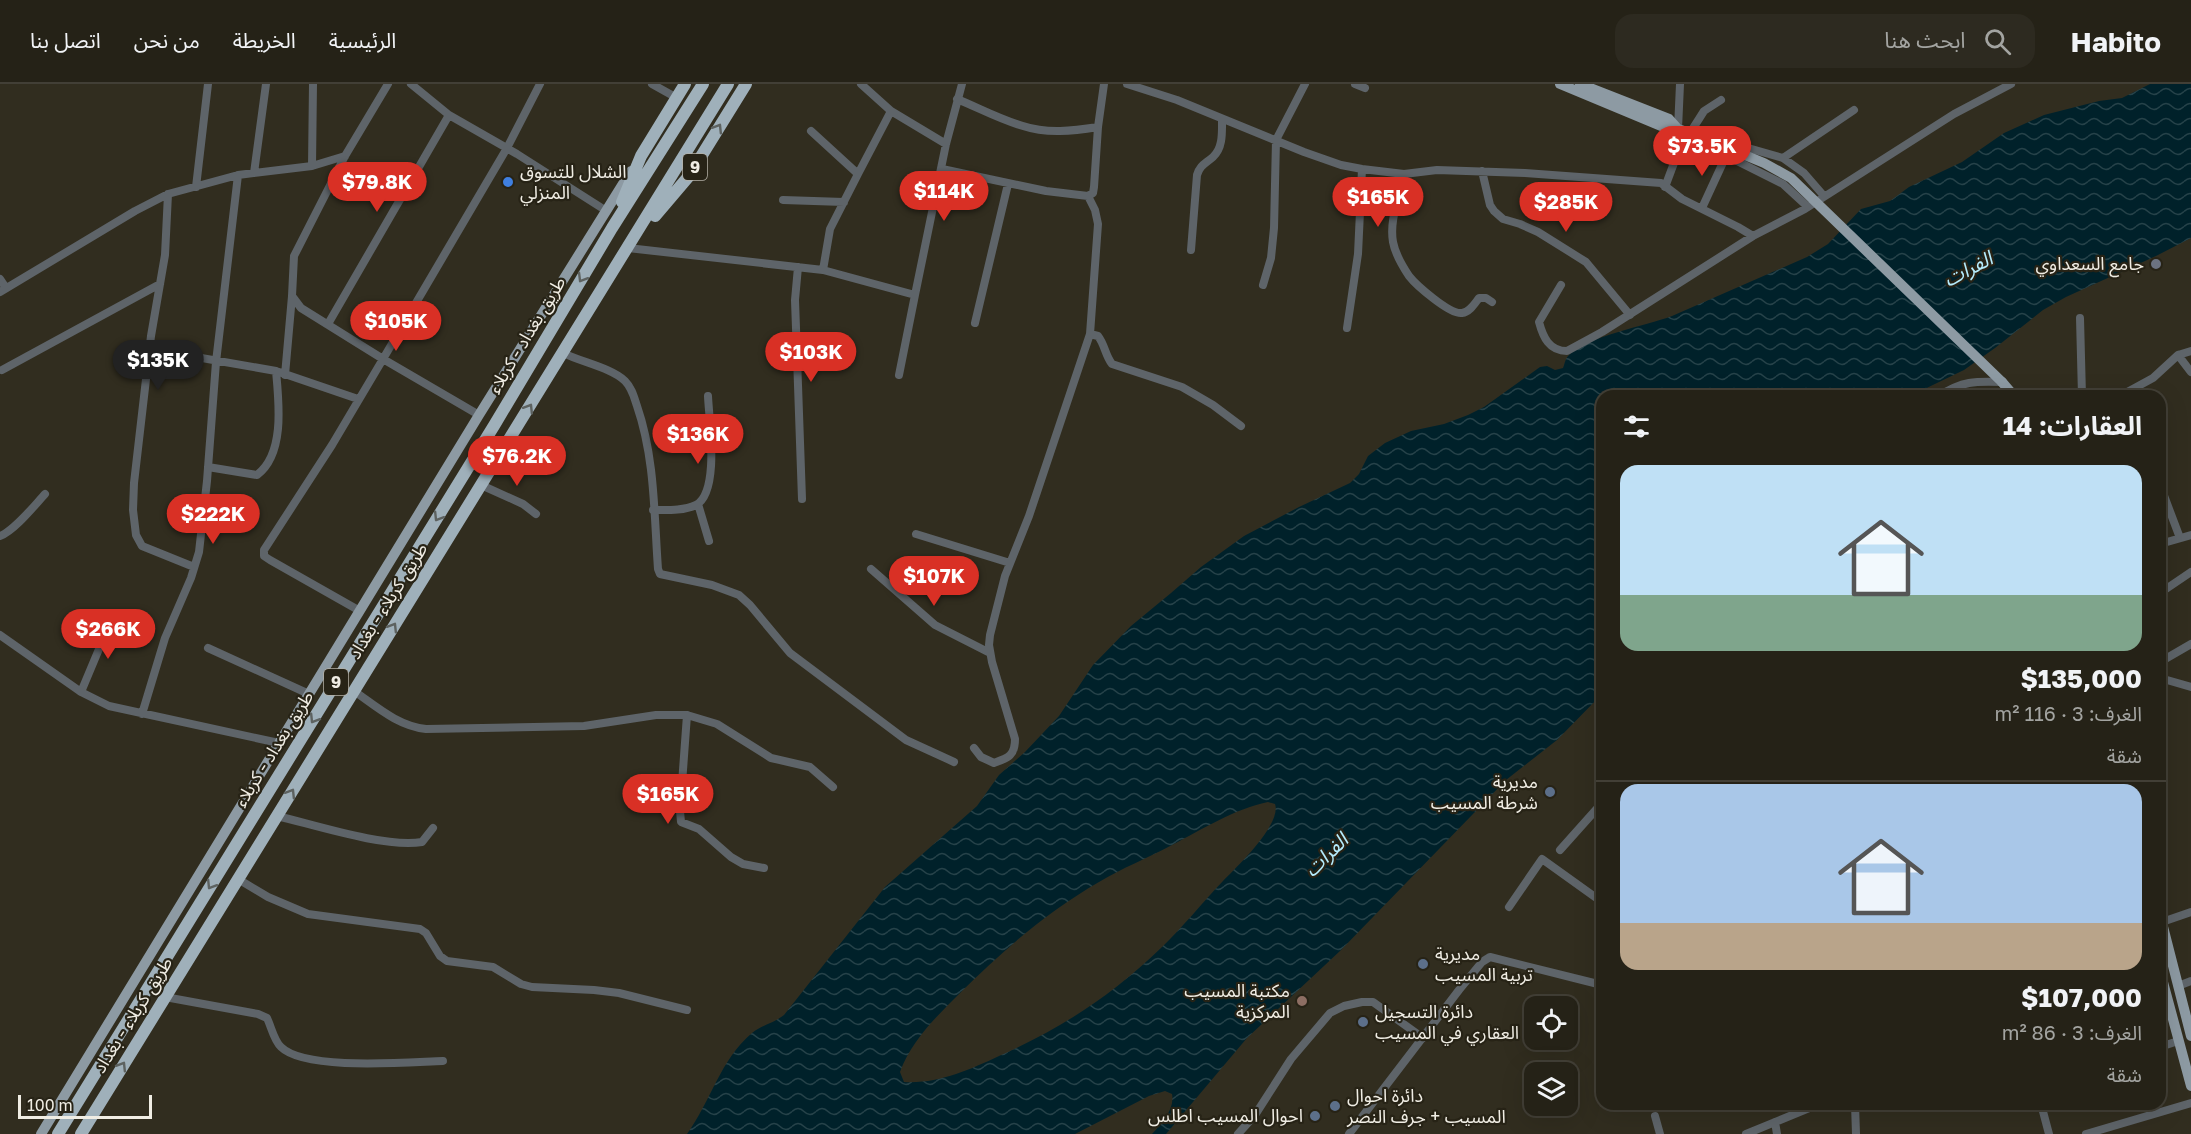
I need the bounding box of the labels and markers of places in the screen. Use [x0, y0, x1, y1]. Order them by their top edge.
pin: $73.5K [1653, 126, 1751, 177]
place label: الشلال للتسوق المنزلي [520, 160, 627, 206]
pin: $79.8K [328, 162, 426, 213]
pin: $114K [902, 171, 986, 222]
marker: الشلال للتسوق المنزلي [501, 175, 515, 189]
pin: $165K [1336, 177, 1420, 228]
pin: $285K [1524, 182, 1608, 233]
place label: جامع السعداوي [2035, 252, 2144, 278]
marker: جامع السعداوي [2149, 257, 2163, 271]
pin: $105K [354, 301, 438, 352]
pin: $103K [769, 332, 853, 383]
pin: $135K [116, 340, 200, 391]
pin: $136K [656, 414, 740, 465]
pin: $76.2K [468, 436, 566, 487]
pin: $222K [171, 494, 255, 545]
pin: $107K [892, 556, 976, 607]
pin: $266K [66, 609, 150, 660]
place label: مديرية شرطة المسيب [1431, 770, 1538, 814]
pin: $165K [626, 774, 710, 825]
marker: مديرية شرطة المسيب [1543, 785, 1557, 799]
place label: مديرية تربية المسيب [1435, 942, 1533, 986]
marker: مديرية تربية المسيب [1416, 957, 1430, 971]
place label: مكتبة المسيب المركزية [1184, 979, 1290, 1023]
marker: مكتبة المسيب المركزية [1295, 994, 1309, 1008]
place label: دائرة التسجيل العقاري في المسيب [1375, 1000, 1519, 1046]
marker: دائرة التسجيل العقاري في المسيب [1356, 1015, 1370, 1029]
place label: دائرة احوال المسيب + جرف النصر [1346, 1084, 1506, 1128]
marker: دائرة احوال المسيب + جرف النصر [1328, 1099, 1342, 1113]
place label: احوال المسيب اطلس [1148, 1104, 1303, 1127]
marker: احوال المسيب اطلس [1308, 1109, 1322, 1123]

